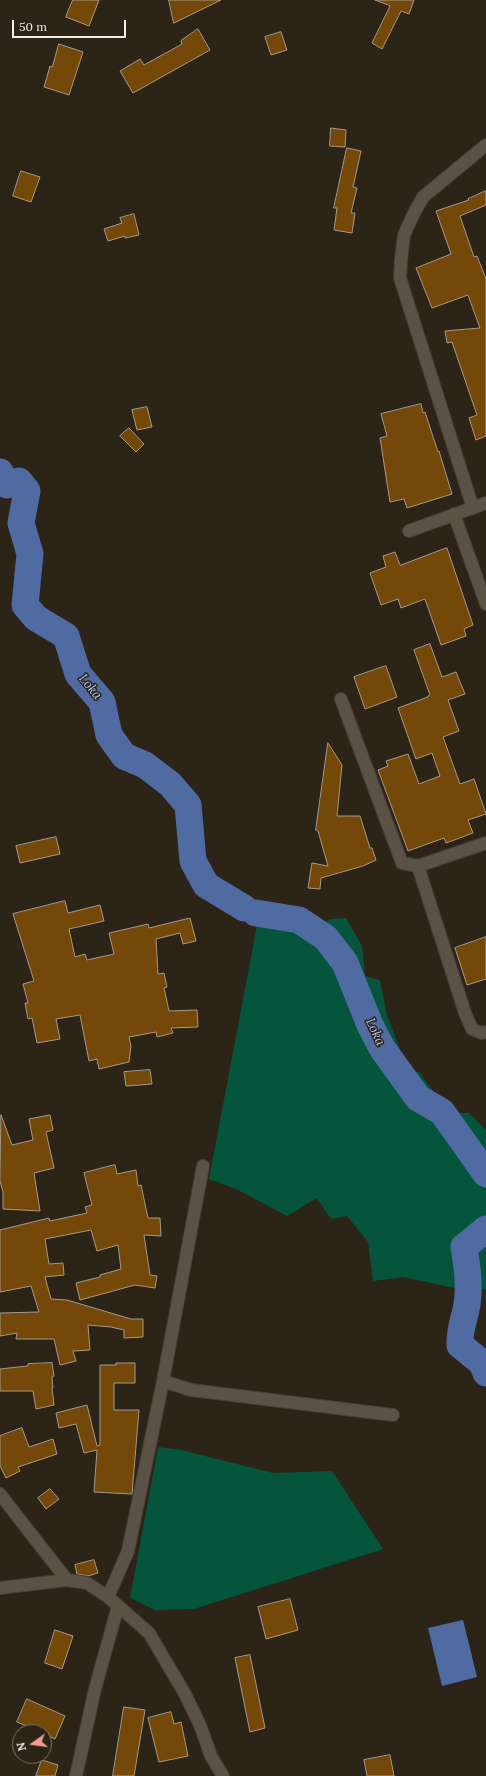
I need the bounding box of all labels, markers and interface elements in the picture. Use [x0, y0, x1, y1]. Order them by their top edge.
scale bar [14, 12, 128, 38]
text: 50 m [19, 19, 47, 34]
water label: Loka [75, 671, 105, 703]
water label: Loka [362, 1016, 388, 1048]
north arrow [12, 1724, 52, 1764]
text: N [14, 1741, 29, 1752]

